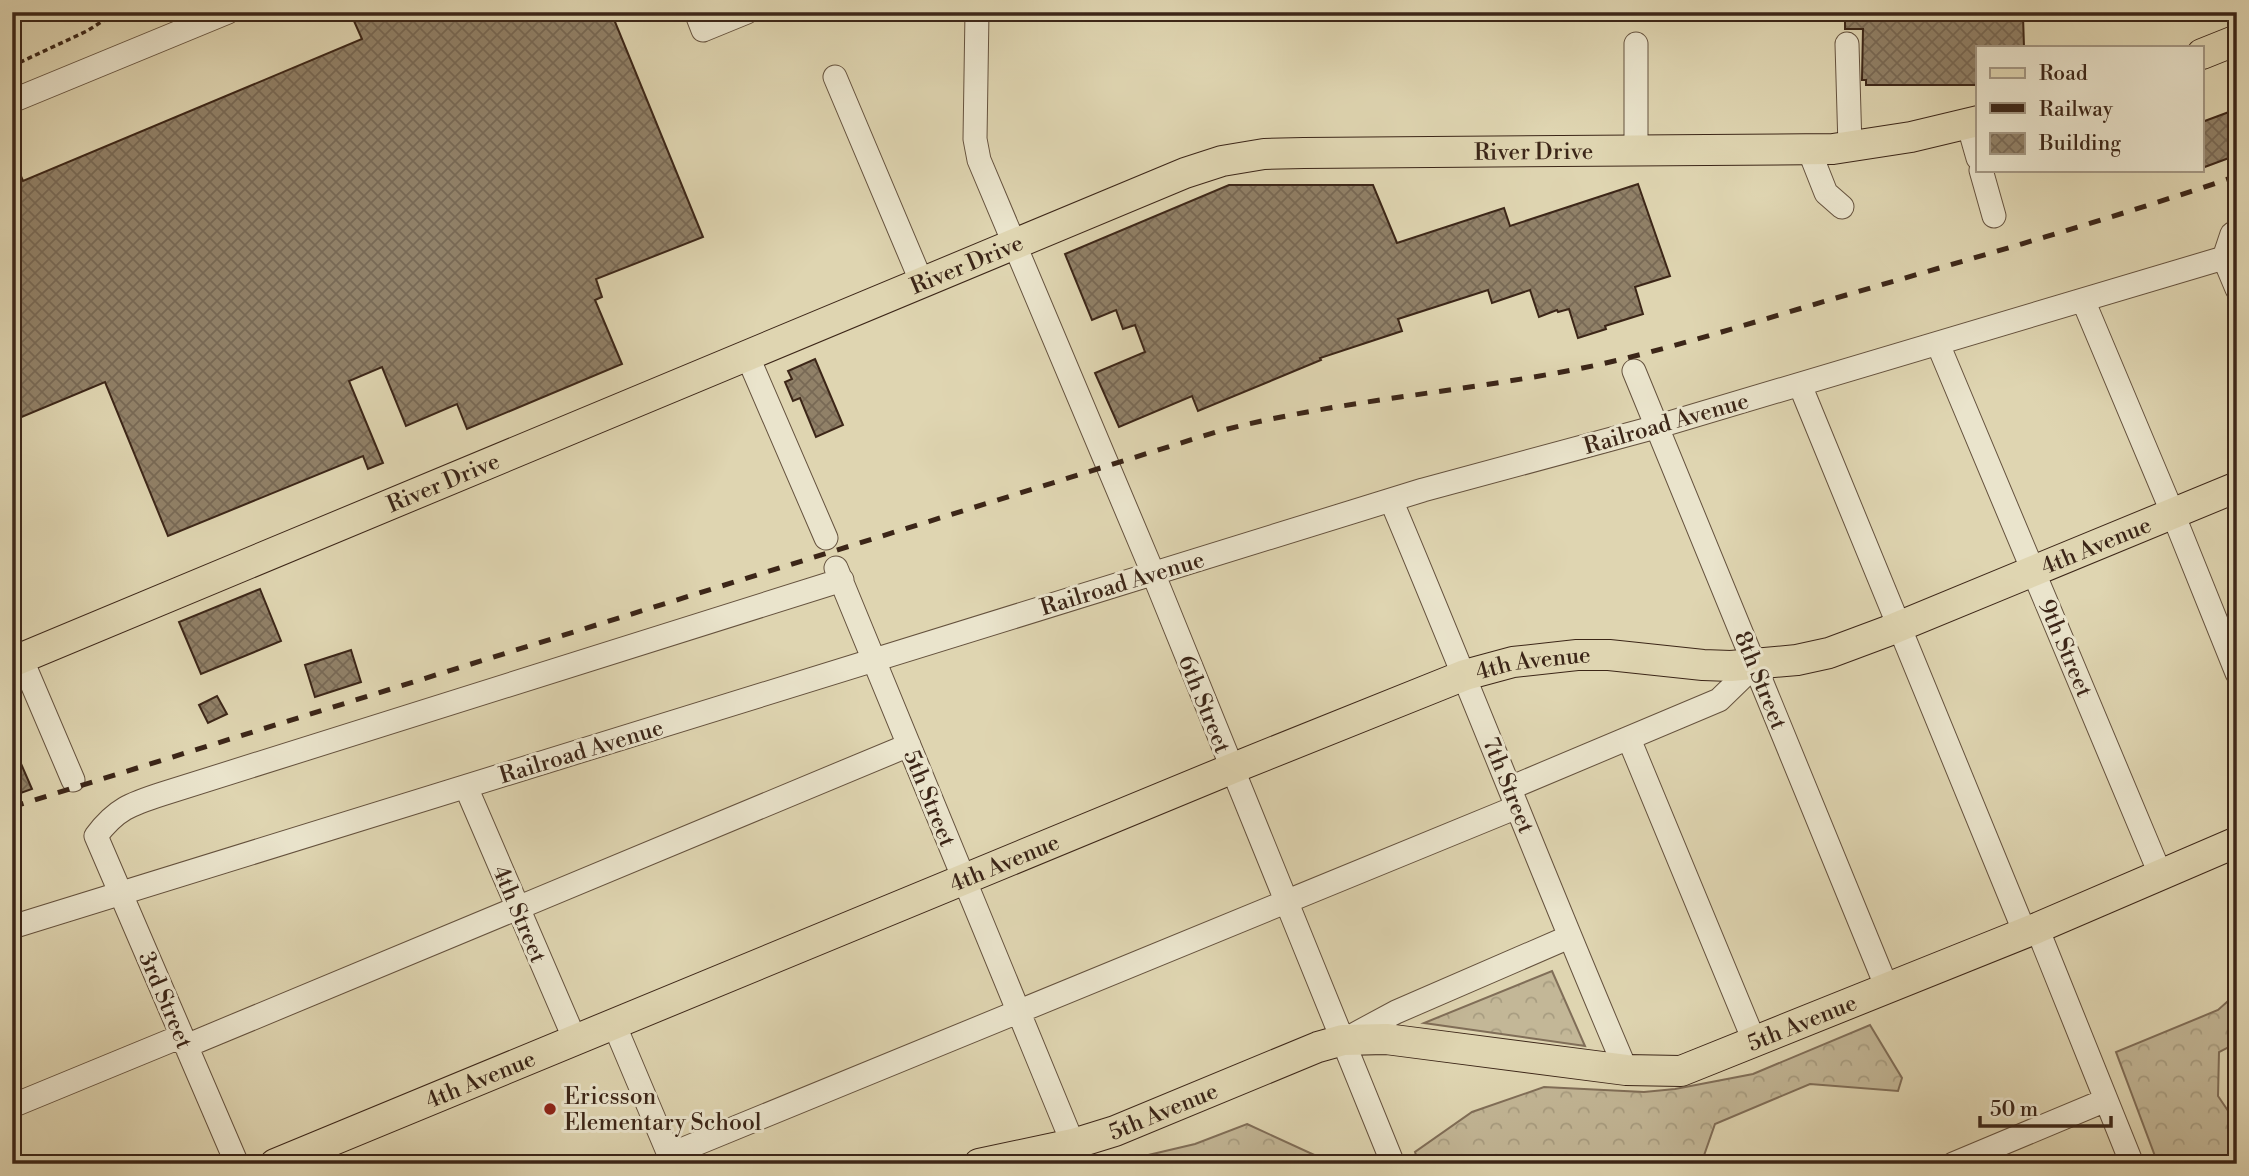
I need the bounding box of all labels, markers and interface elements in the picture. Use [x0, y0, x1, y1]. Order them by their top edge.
legend [1976, 46, 2204, 172]
text: Road [2039, 61, 2088, 87]
text: Railway [2039, 97, 2114, 123]
text: Building [2038, 131, 2121, 157]
street label: River Drive [1474, 138, 1594, 167]
street label: River Drive [906, 229, 1027, 301]
street label: Railroad Avenue [1581, 387, 1752, 461]
street label: River Drive [383, 447, 504, 519]
street label: 4th Avenue [2037, 511, 2155, 581]
street label: Railroad Avenue [1037, 546, 1208, 622]
street label: 9th Street [2032, 595, 2098, 701]
street label: 8th Street [1728, 627, 1792, 734]
street label: 4th Avenue [1472, 642, 1591, 687]
street label: 6th Street [1172, 651, 1236, 757]
street label: Railroad Avenue [496, 714, 667, 790]
street label: 7th Street [1476, 733, 1540, 837]
street label: 5th Street [897, 746, 961, 851]
street label: 4th Avenue [945, 828, 1064, 899]
street label: 4th Street [486, 862, 552, 967]
street label: 3rd Street [132, 948, 198, 1053]
street label: 5th Avenue [1743, 989, 1861, 1058]
street label: 4th Avenue [421, 1045, 540, 1115]
street label: 5th Avenue [1105, 1077, 1222, 1147]
place label: Ericsson Elementary School [564, 1083, 762, 1137]
scale bar [1980, 1085, 2111, 1129]
text: 50 m [1990, 1097, 2038, 1123]
marker: Ericsson Elementary School [542, 1101, 558, 1117]

